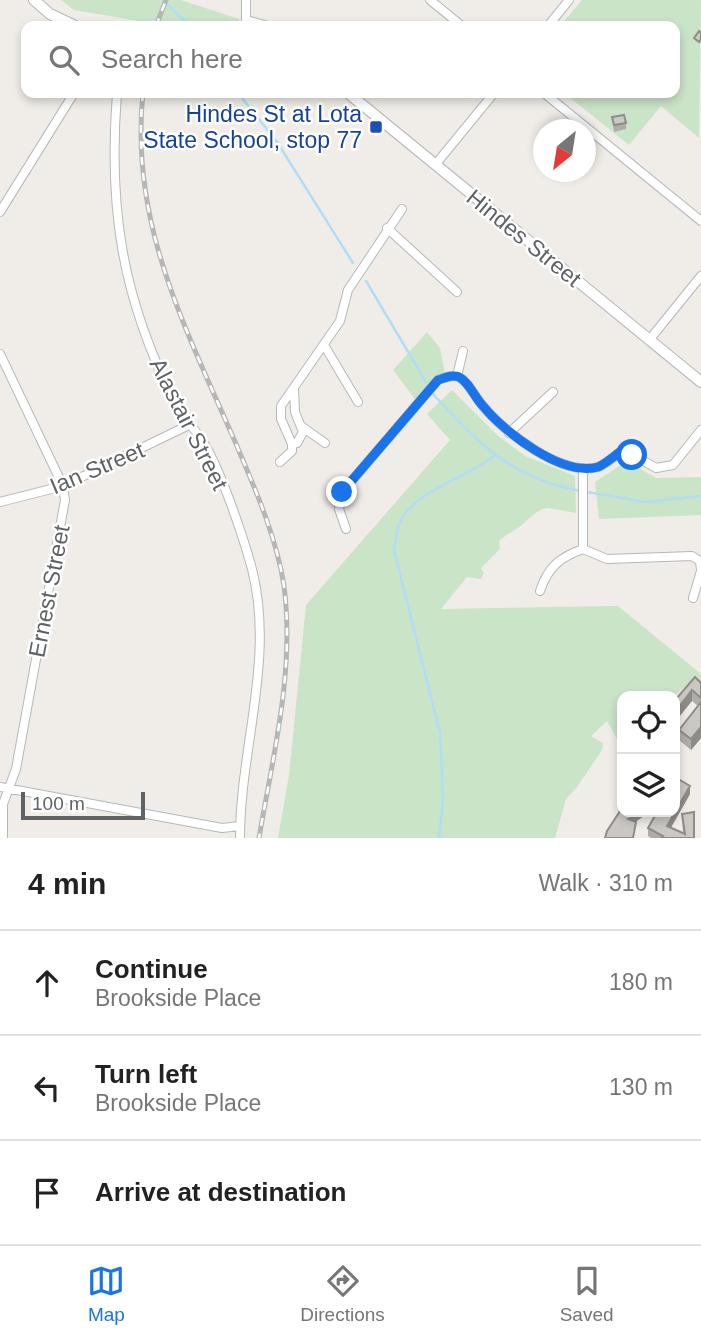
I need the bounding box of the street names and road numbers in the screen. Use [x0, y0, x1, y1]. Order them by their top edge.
street label: Hindes Street [462, 184, 587, 292]
street label: Alastair Street [145, 354, 234, 495]
street label: Ian Street [46, 436, 149, 499]
street label: Ernest Street [23, 522, 75, 659]

